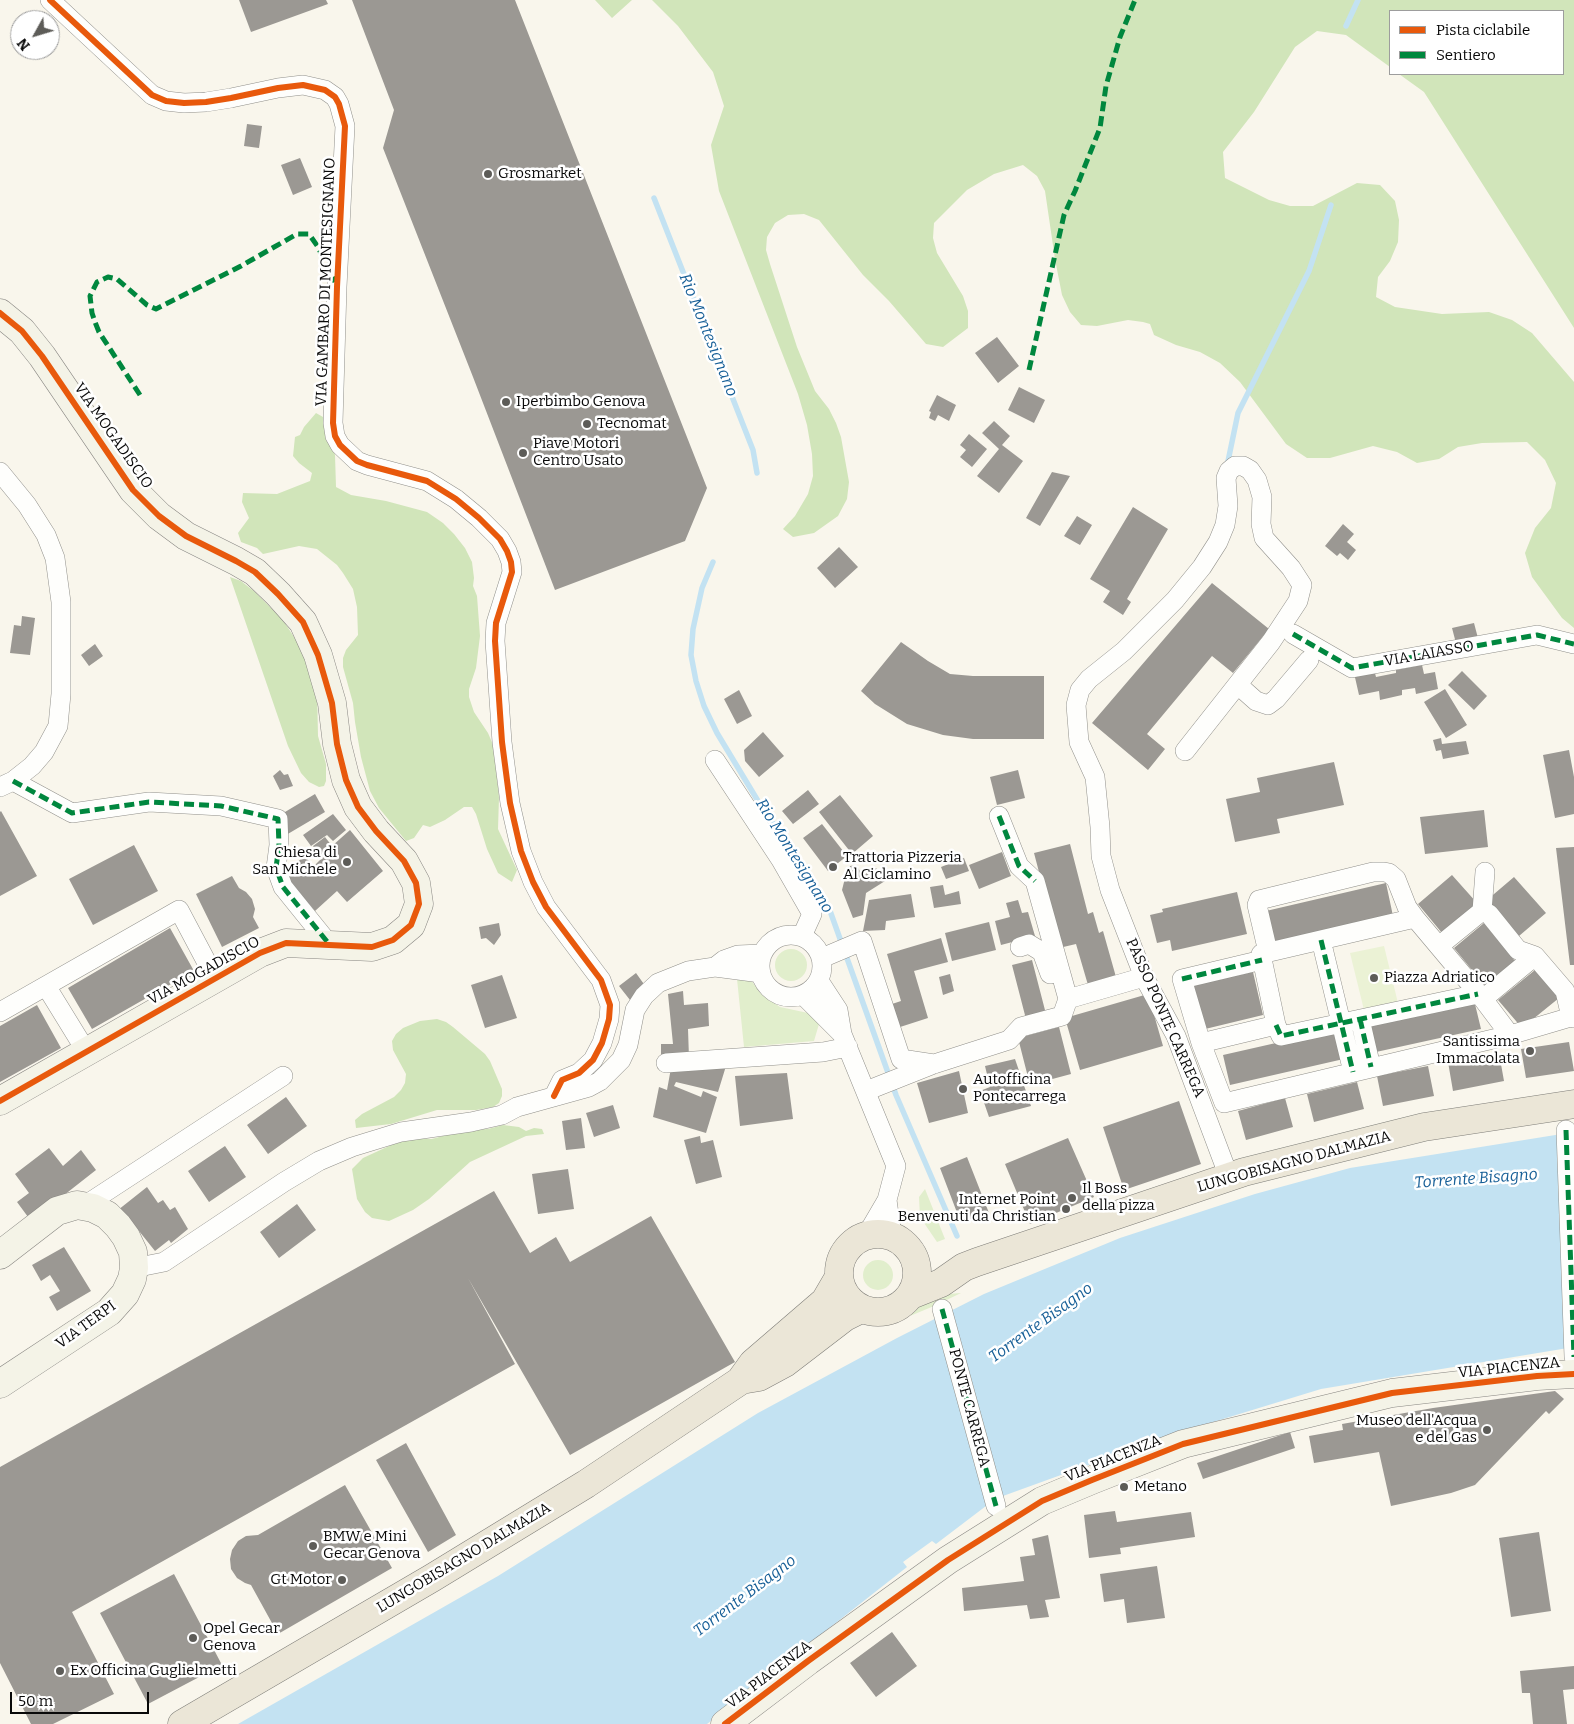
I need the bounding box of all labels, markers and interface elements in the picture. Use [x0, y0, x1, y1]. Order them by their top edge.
north arrow [10, 10, 60, 60]
legend [1389, 10, 1564, 75]
text: Pista ciclabile [1436, 21, 1530, 39]
text: N [14, 35, 34, 54]
text: Sentiero [1436, 46, 1496, 64]
street label: VIA GAMBARO DI MONTESIGNANO [313, 157, 339, 407]
place label: Grosmarket [498, 165, 582, 183]
marker: Grosmarket [482, 168, 494, 180]
water label: Rio Montesignano [675, 271, 741, 399]
street label: VIA MOGADISCIO [70, 380, 156, 492]
place label: Iperbimbo Genova [516, 393, 645, 411]
marker: Iperbimbo Genova [500, 396, 512, 408]
place label: Tecnomat [597, 415, 667, 433]
marker: Tecnomat [581, 418, 593, 430]
place label: Piave Motori Centro Usato [533, 435, 623, 470]
marker: Piave Motori Centro Usato [517, 447, 529, 459]
street label: VIA LAIASSO [1383, 637, 1475, 671]
water label: Rio Montesignano [751, 795, 837, 917]
place label: Chiesa di San Michele [252, 844, 337, 879]
place label: Trattoria Pizzeria Al Ciclamino [843, 849, 962, 884]
marker: Chiesa di San Michele [341, 856, 353, 868]
marker: Trattoria Pizzeria Al Ciclamino [827, 861, 839, 873]
street label: VIA MOGADISCIO [145, 933, 263, 1009]
street label: PASSO PONTE CARREGA [1122, 936, 1208, 1100]
place label: Piazza Adriatico [1384, 969, 1495, 987]
marker: Piazza Adriatico [1368, 972, 1380, 984]
place label: Santissima Immacolata [1436, 1033, 1520, 1068]
marker: Santissima Immacolata [1524, 1045, 1536, 1057]
place label: Autofficina Pontecarrega [973, 1071, 1066, 1106]
marker: Autofficina Pontecarrega [957, 1083, 969, 1095]
street label: LUNGOBISAGNO DALMAZIA [1195, 1127, 1393, 1197]
water label: Torrente Bisagno [1414, 1165, 1538, 1193]
place label: Il Boss della pizza [1082, 1180, 1155, 1215]
place label: Internet Point Benvenuti da Christian [898, 1191, 1056, 1226]
marker: Il Boss della pizza [1066, 1192, 1078, 1204]
marker: Internet Point Benvenuti da Christian [1060, 1203, 1072, 1215]
water label: Torrente Bisagno [985, 1279, 1097, 1367]
street label: VIA TERPI [52, 1297, 120, 1353]
street label: PONTE CARREGA [945, 1347, 993, 1469]
street label: VIA PIACENZA [1457, 1354, 1561, 1382]
place label: Museo dell'Acqua e del Gas [1356, 1412, 1477, 1447]
marker: Museo dell'Acqua e del Gas [1481, 1424, 1493, 1436]
street label: VIA PIACENZA [1062, 1431, 1164, 1487]
place label: Metano [1134, 1478, 1187, 1496]
marker: Metano [1118, 1481, 1130, 1493]
street label: LUNGOBISAGNO DALMAZIA [374, 1499, 554, 1617]
place label: BMW e Mini Gecar Genova [323, 1528, 420, 1563]
marker: BMW e Mini Gecar Genova [307, 1540, 319, 1552]
water label: Torrente Bisagno [690, 1551, 800, 1641]
place label: Gt Motor [270, 1571, 332, 1589]
marker: Gt Motor [336, 1574, 348, 1586]
place label: Opel Gecar Genova [203, 1620, 280, 1655]
marker: Opel Gecar Genova [187, 1632, 199, 1644]
street label: VIA PIACENZA [723, 1637, 815, 1713]
place label: Ex Officina Guglielmetti [70, 1662, 237, 1680]
marker: Ex Officina Guglielmetti [54, 1665, 66, 1677]
scale bar [12, 1682, 151, 1714]
text: 50 m [18, 1692, 53, 1710]

